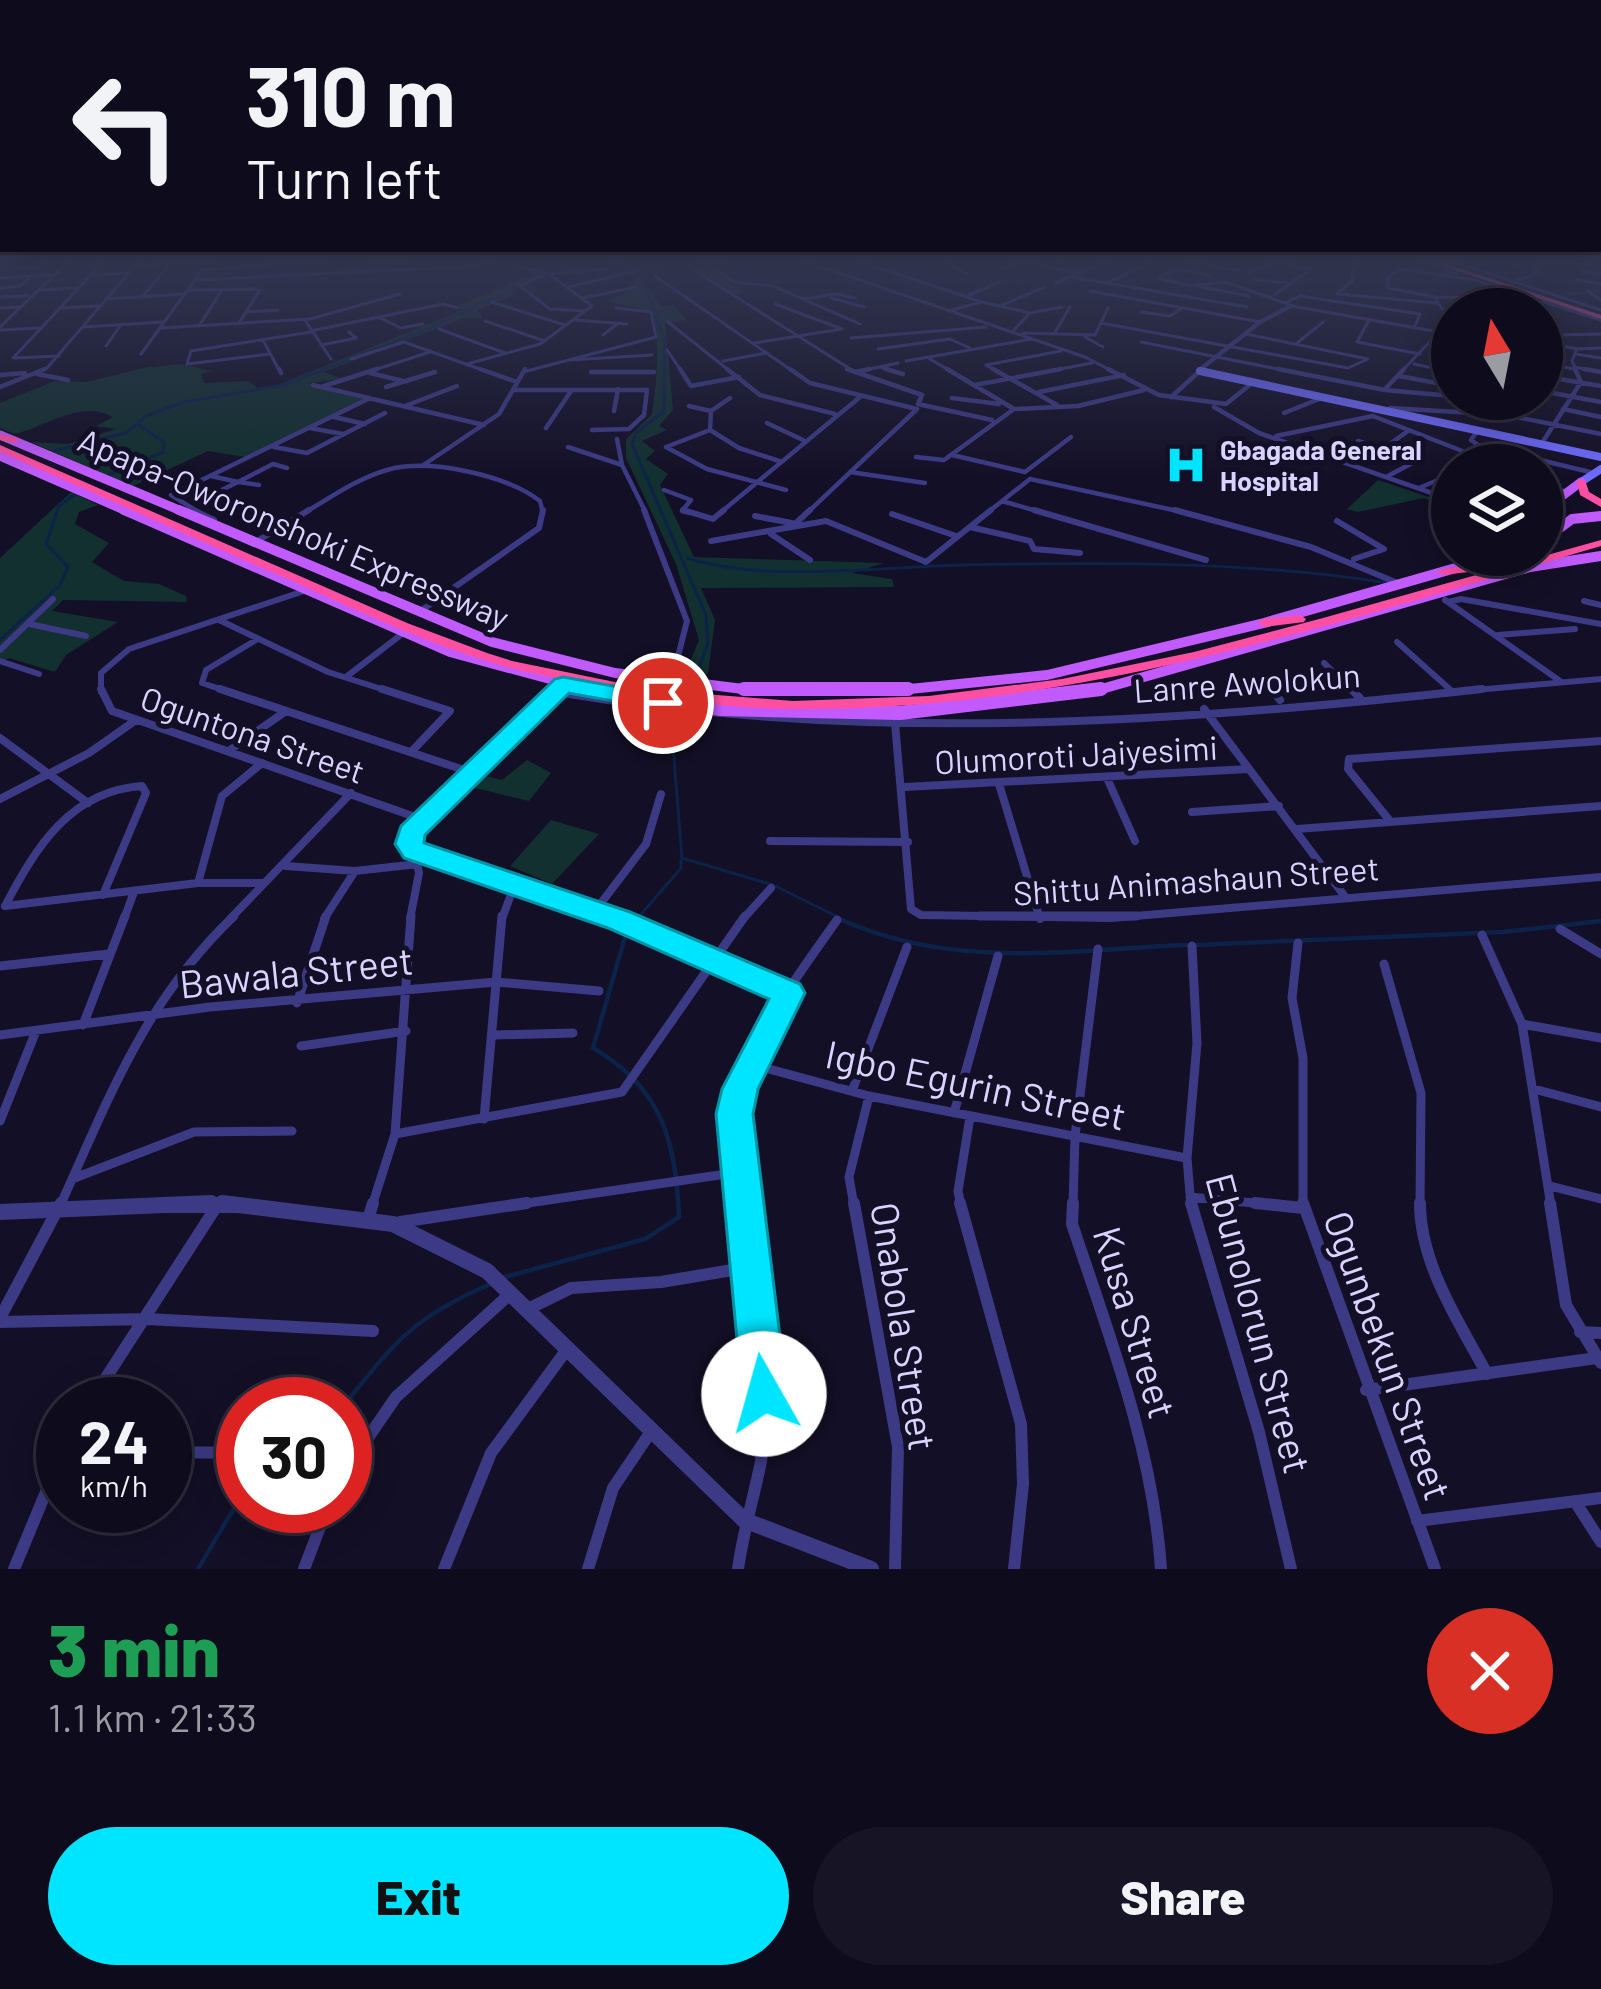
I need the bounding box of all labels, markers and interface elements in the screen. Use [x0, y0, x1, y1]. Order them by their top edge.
text: 310 m [246, 43, 456, 144]
icon: left [48, 48, 204, 204]
text: Turn left [246, 145, 443, 210]
north arrow [1431, 288, 1563, 420]
map controls [1431, 288, 1563, 576]
street label: Apapa-Oworonshoki Expressway [73, 419, 515, 637]
place label: Gbagada General Hospital [1220, 433, 1422, 496]
hospital icon: Gbagada General Hospital [1163, 442, 1209, 488]
button: layers [1431, 444, 1563, 576]
pin [612, 652, 714, 754]
street label: Lanre Awolokun [1132, 654, 1362, 710]
icon: arrive [630, 670, 696, 736]
street label: Oguntona Street [136, 677, 370, 791]
street label: Olumoroti Jaiyesimi [933, 727, 1219, 781]
street label: Shittu Animashaun Street [1012, 847, 1380, 913]
street label: Bawala Street [177, 935, 415, 1007]
street label: Igbo Egurin Street [822, 1029, 1130, 1139]
street label: Ebunolorun Street [1197, 1168, 1323, 1478]
street label: Onabola Street [862, 1199, 948, 1453]
street label: Ogunbekun Street [1315, 1204, 1463, 1506]
street label: Kusa Street [1085, 1221, 1187, 1423]
position arrow [701, 1331, 827, 1457]
speed limit sign: 30 [216, 1377, 372, 1533]
text: 24 [79, 1404, 149, 1476]
text: km/h [80, 1467, 148, 1503]
text: 3 min [48, 1605, 220, 1691]
button: close [1427, 1608, 1553, 1734]
text: 1.1 km · 21:33 [48, 1693, 257, 1740]
button: Exit [48, 1827, 789, 1965]
button: Share [813, 1827, 1553, 1965]

